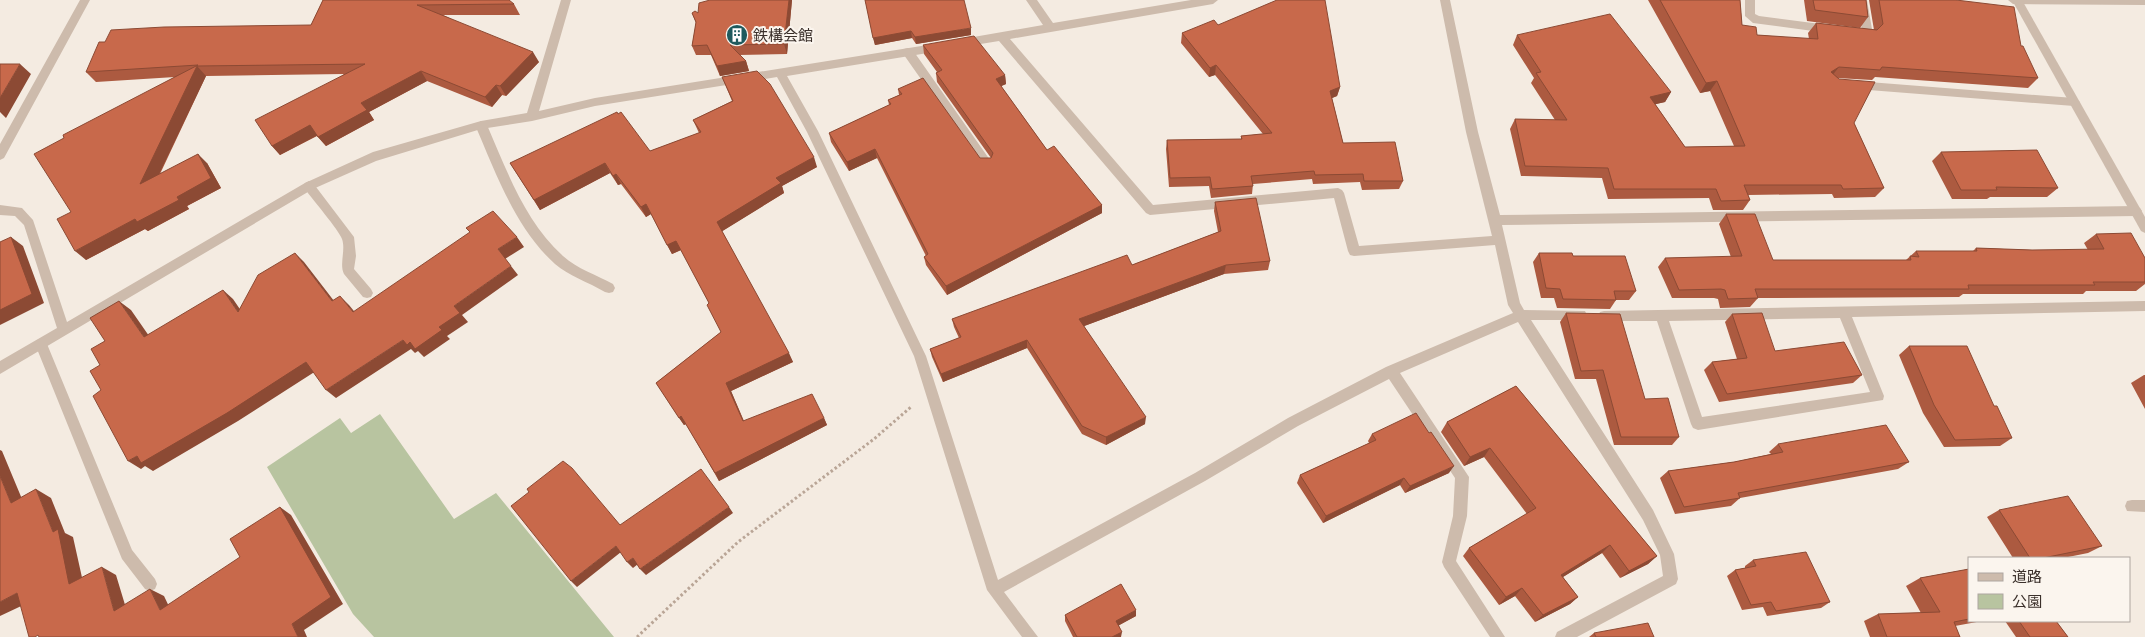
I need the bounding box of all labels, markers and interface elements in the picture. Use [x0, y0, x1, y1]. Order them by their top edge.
building icon: 鉄構会館 [725, 23, 749, 47]
place label: 鉄構会館 [753, 26, 813, 45]
legend [1968, 557, 2130, 622]
text: 道路 [2012, 567, 2042, 586]
text: 公園 [2012, 592, 2042, 611]

